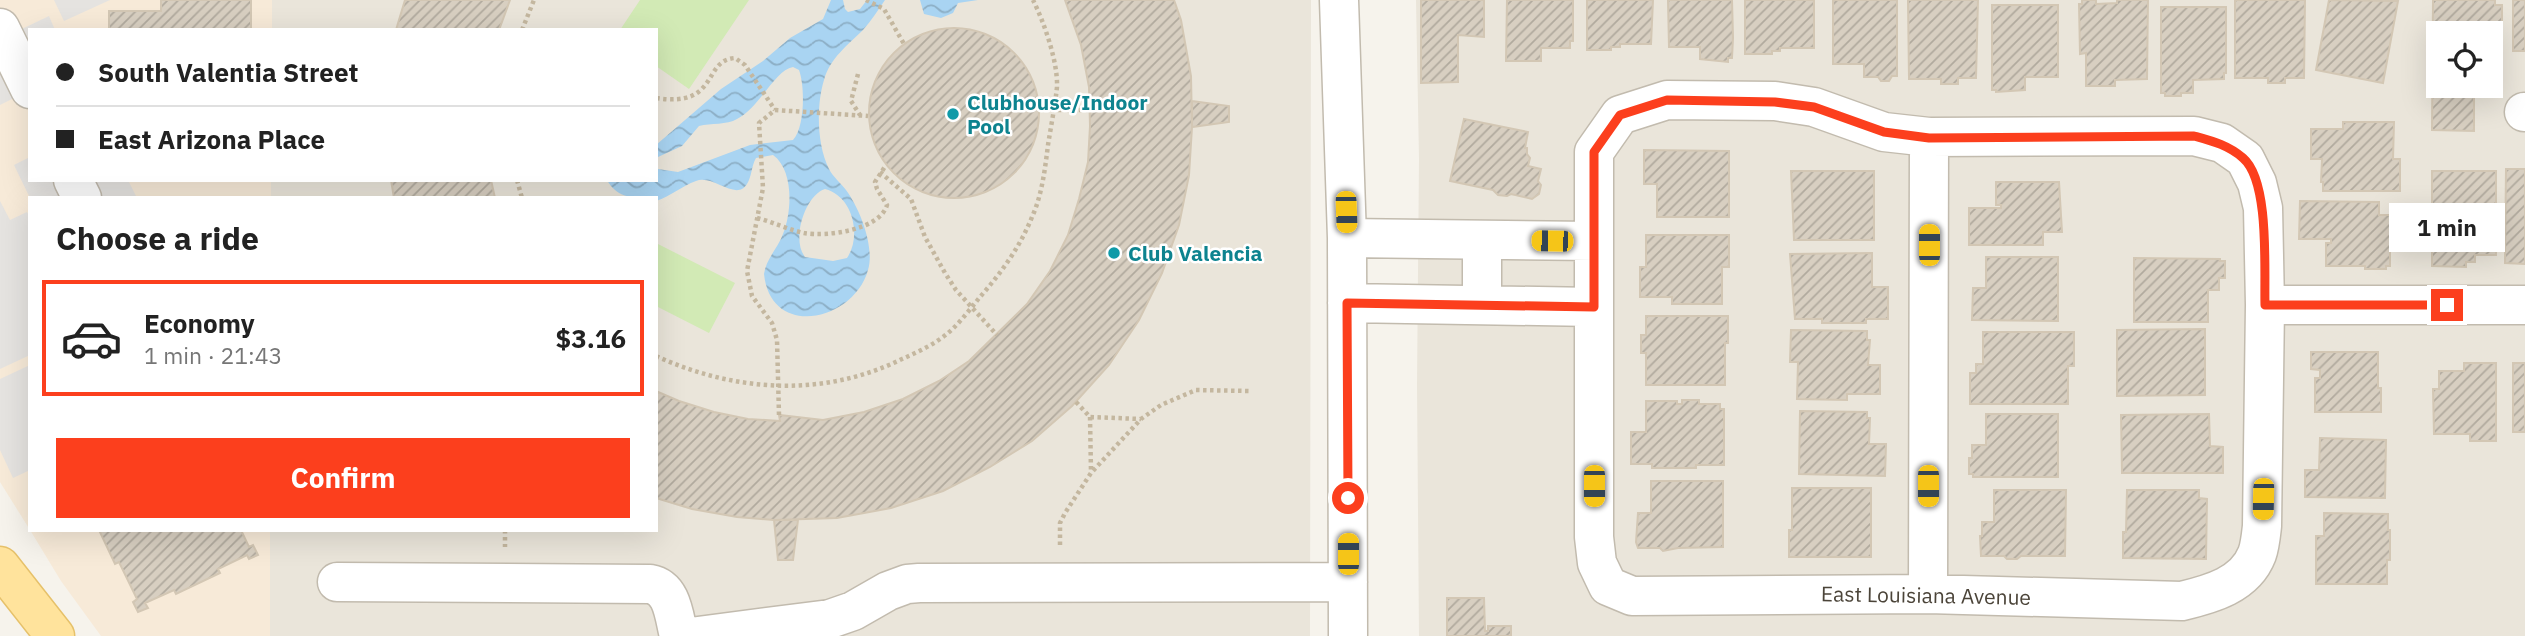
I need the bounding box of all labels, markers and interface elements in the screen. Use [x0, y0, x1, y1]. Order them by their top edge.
map controls [2426, 21, 2503, 98]
button: locate [2426, 21, 2503, 98]
text: South Valentia Street [98, 55, 359, 89]
place label: Clubhouse/Indoor Pool [967, 88, 1148, 140]
marker: Clubhouse/Indoor Pool [945, 106, 961, 122]
text: East Arizona Place [98, 122, 325, 156]
car [1335, 191, 1358, 233]
callout: 1 min [2389, 204, 2505, 252]
text: 1 min [2417, 212, 2477, 242]
text: Choose a ride [56, 217, 259, 259]
car [1919, 224, 1940, 266]
car [1531, 230, 1574, 252]
place label: Club Valencia [1128, 239, 1263, 267]
marker: Club Valencia [1106, 245, 1122, 261]
route end [2431, 289, 2463, 321]
text: Economy [144, 306, 255, 340]
icon: car [60, 307, 123, 370]
text: $3.16 [556, 321, 626, 355]
text: 1 min · 21:43 [144, 340, 282, 370]
button: Confirm [56, 438, 630, 518]
car [1584, 465, 1605, 507]
car [1918, 465, 1939, 507]
car [2253, 478, 2274, 520]
route start [1332, 482, 1364, 514]
car [1338, 533, 1359, 575]
street label: East Louisiana Avenue [1821, 579, 2031, 611]

